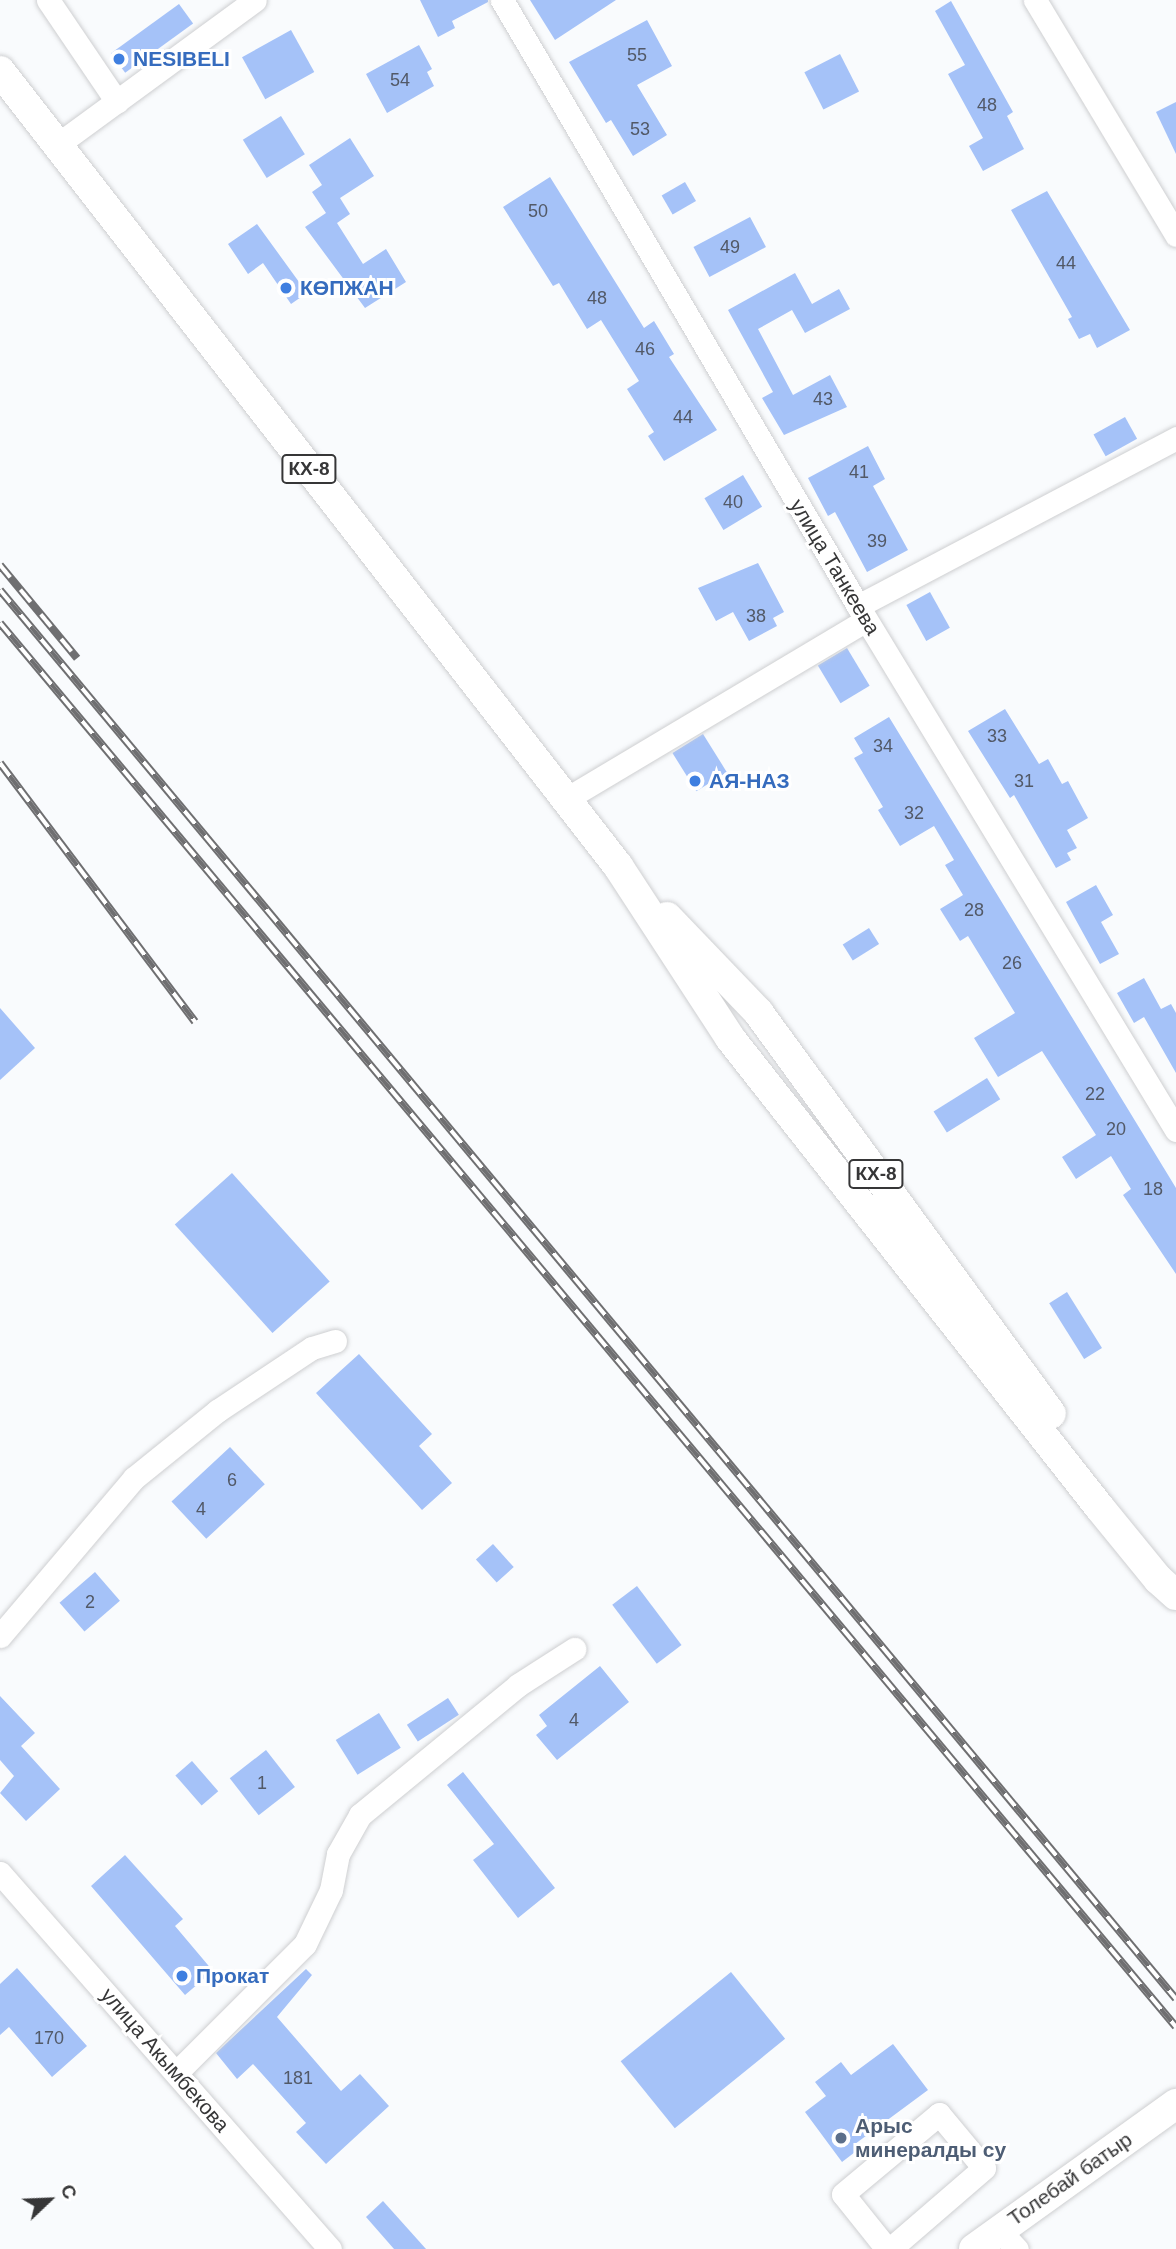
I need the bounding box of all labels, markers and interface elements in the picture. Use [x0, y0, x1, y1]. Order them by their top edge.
house number: 55 [627, 44, 647, 66]
place label: NESIBELI [133, 46, 230, 72]
marker: NESIBELI [111, 51, 127, 67]
house number: 54 [390, 69, 410, 91]
house number: 48 [977, 94, 997, 116]
house number: 53 [630, 118, 650, 140]
house number: 50 [528, 200, 548, 222]
house number: 49 [720, 236, 740, 258]
house number: 44 [1056, 252, 1076, 274]
place label: КӨПЖАН [300, 275, 394, 301]
marker: КӨПЖАН [278, 280, 294, 296]
house number: 48 [587, 287, 607, 309]
house number: 46 [635, 338, 655, 360]
house number: 43 [813, 388, 833, 410]
house number: 44 [673, 406, 693, 428]
road number: КХ-8 [281, 454, 337, 484]
house number: 41 [849, 461, 869, 483]
house number: 40 [723, 491, 743, 513]
street label: улица Танкеева [785, 494, 885, 640]
house number: 39 [867, 530, 887, 552]
house number: 38 [746, 605, 766, 627]
house number: 33 [987, 725, 1007, 747]
house number: 34 [873, 735, 893, 757]
place label: АЯ-НАЗ [709, 768, 790, 794]
house number: 31 [1014, 770, 1034, 792]
marker: АЯ-НАЗ [687, 773, 703, 789]
house number: 32 [904, 802, 924, 824]
house number: 28 [964, 899, 984, 921]
house number: 26 [1002, 952, 1022, 974]
house number: 22 [1085, 1083, 1105, 1105]
house number: 20 [1106, 1118, 1126, 1140]
road number: КХ-8 [848, 1158, 904, 1190]
house number: 18 [1143, 1178, 1163, 1200]
house number: 6 [227, 1469, 237, 1491]
house number: 4 [196, 1498, 206, 1520]
house number: 2 [85, 1591, 95, 1613]
house number: 4 [569, 1709, 579, 1731]
house number: 1 [257, 1772, 267, 1794]
place label: Прокат [196, 1963, 269, 1989]
marker: Прокат [174, 1968, 190, 1984]
street label: улица Акымбекова [95, 1983, 235, 2137]
house number: 170 [34, 2027, 64, 2049]
house number: 181 [283, 2067, 313, 2089]
place label: Арыс минералды су [855, 2113, 1006, 2163]
street label: Толебай батыр [1003, 2127, 1137, 2231]
marker: Арыс минералды су [833, 2130, 849, 2146]
north arrow [14, 2165, 84, 2235]
text: С [56, 2181, 81, 2202]

